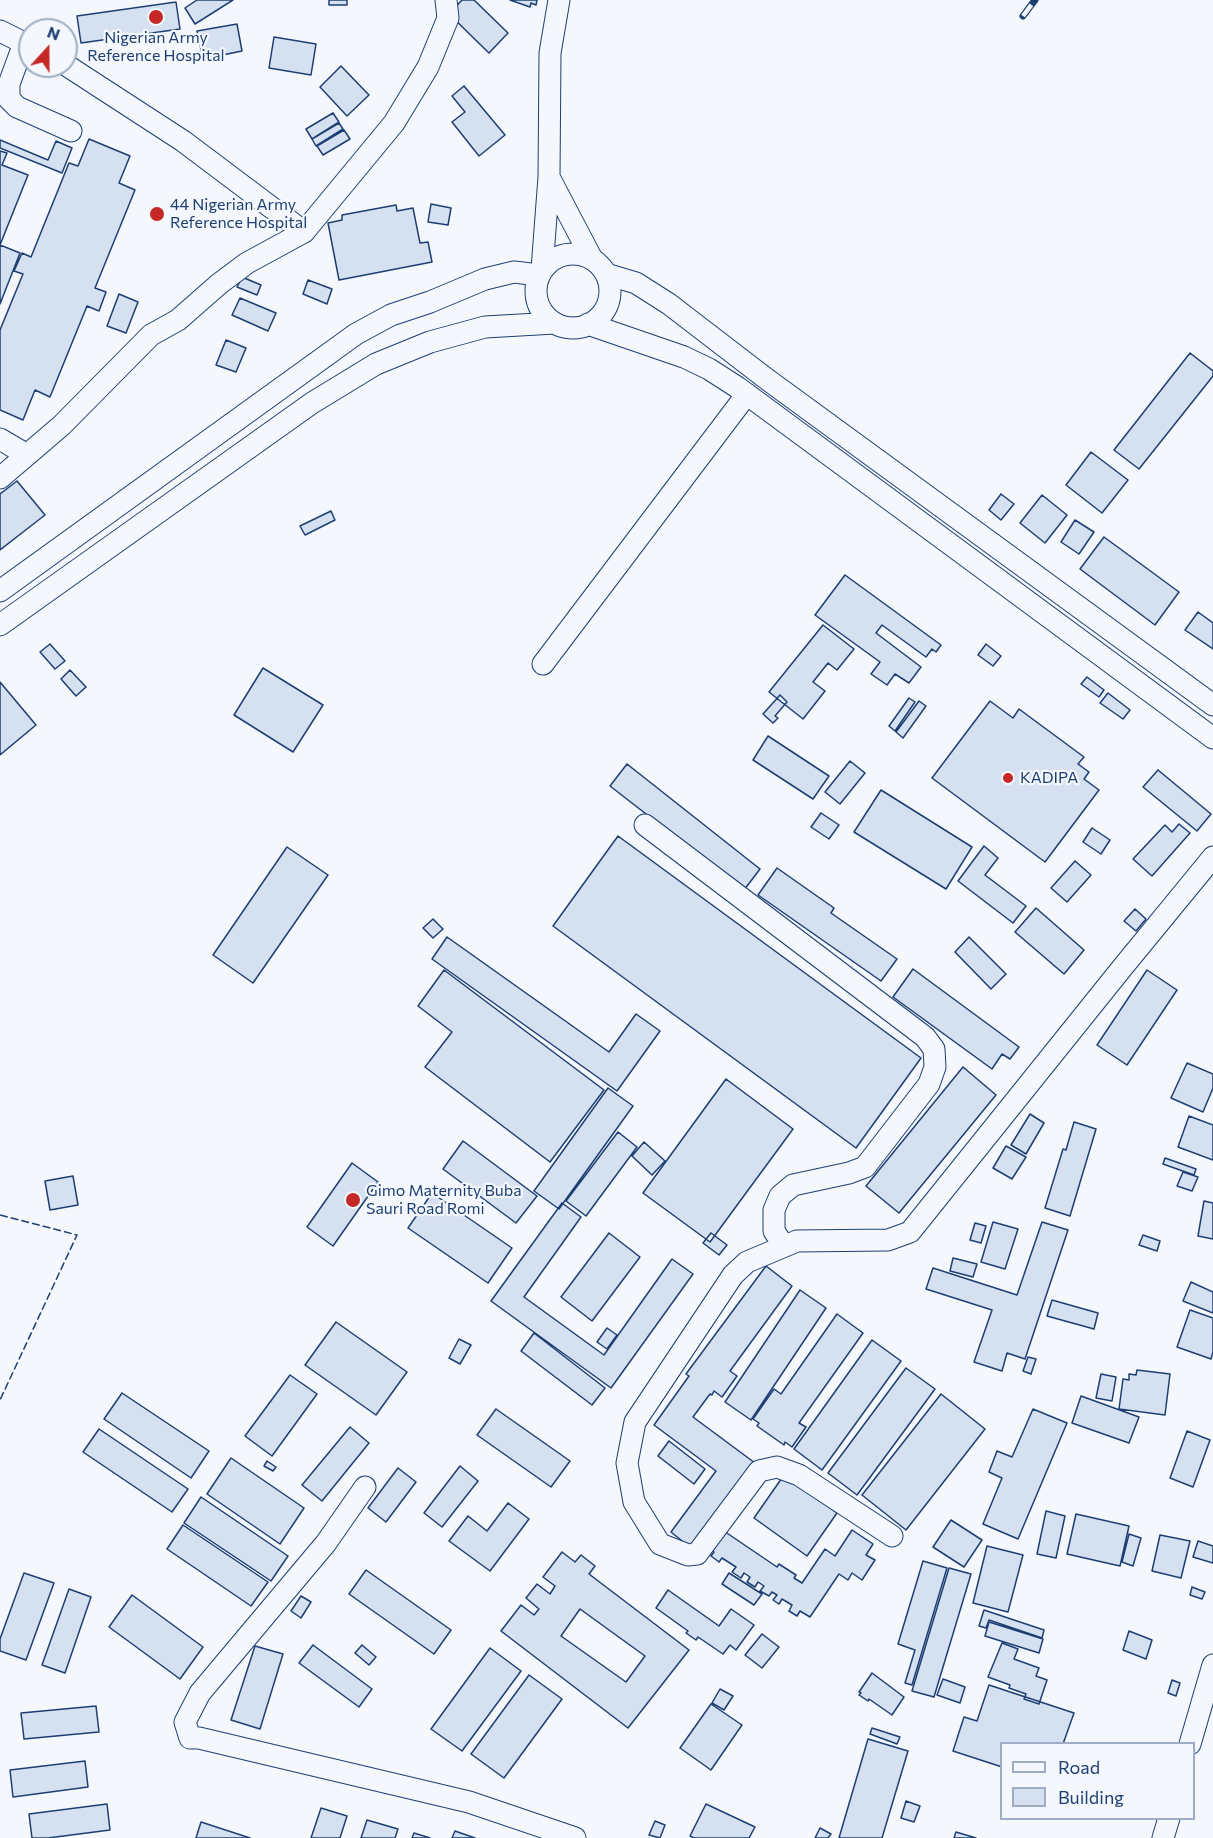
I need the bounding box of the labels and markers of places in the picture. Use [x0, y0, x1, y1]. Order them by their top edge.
marker: Nigerian Army Reference Hospital [147, 8, 165, 26]
place label: Nigerian Army Reference Hospital [87, 28, 225, 66]
place label: 44 Nigerian Army Reference Hospital [170, 195, 307, 233]
marker: 44 Nigerian Army Reference Hospital [148, 205, 166, 223]
place label: KADIPA [1020, 768, 1078, 788]
marker: KADIPA [1001, 771, 1015, 785]
place label: Gimo Maternity Buba Sauri Road Romi [366, 1181, 522, 1219]
marker: Gimo Maternity Buba Sauri Road Romi [344, 1191, 362, 1209]

